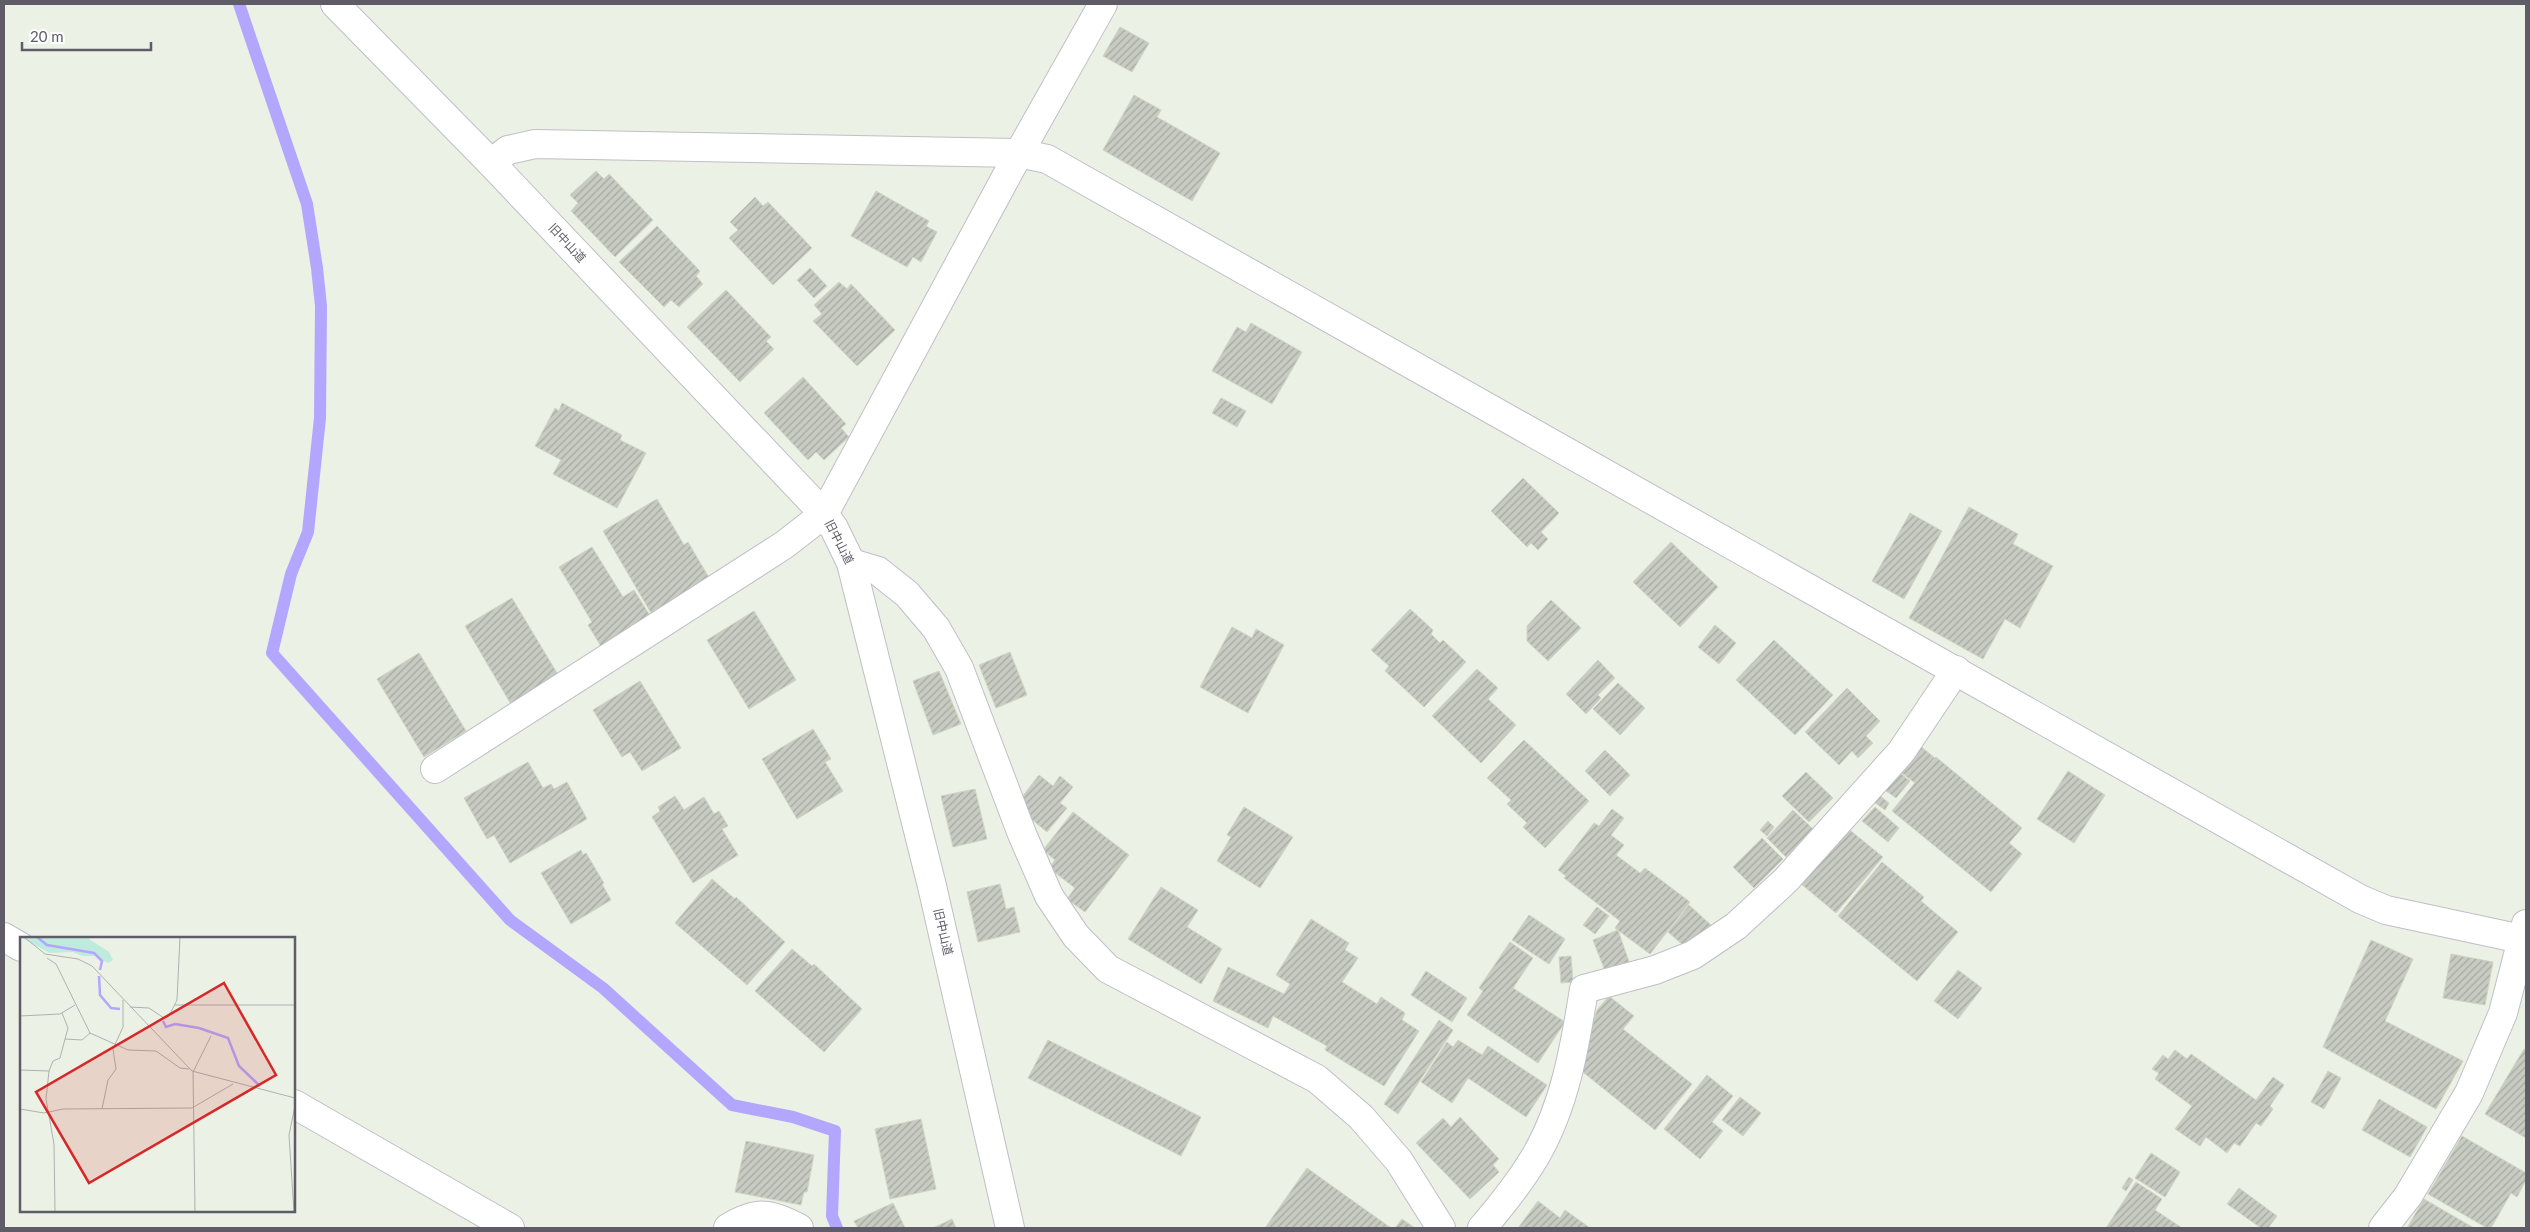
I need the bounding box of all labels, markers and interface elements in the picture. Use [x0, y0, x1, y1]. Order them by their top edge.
scale bar [22, 20, 151, 52]
text: 20 m [30, 27, 64, 45]
street label: 旧中山道 [546, 220, 589, 265]
street label: 旧中山道 [822, 517, 857, 567]
street label: 旧中山道 [931, 907, 956, 957]
inset map [20, 937, 295, 1212]

